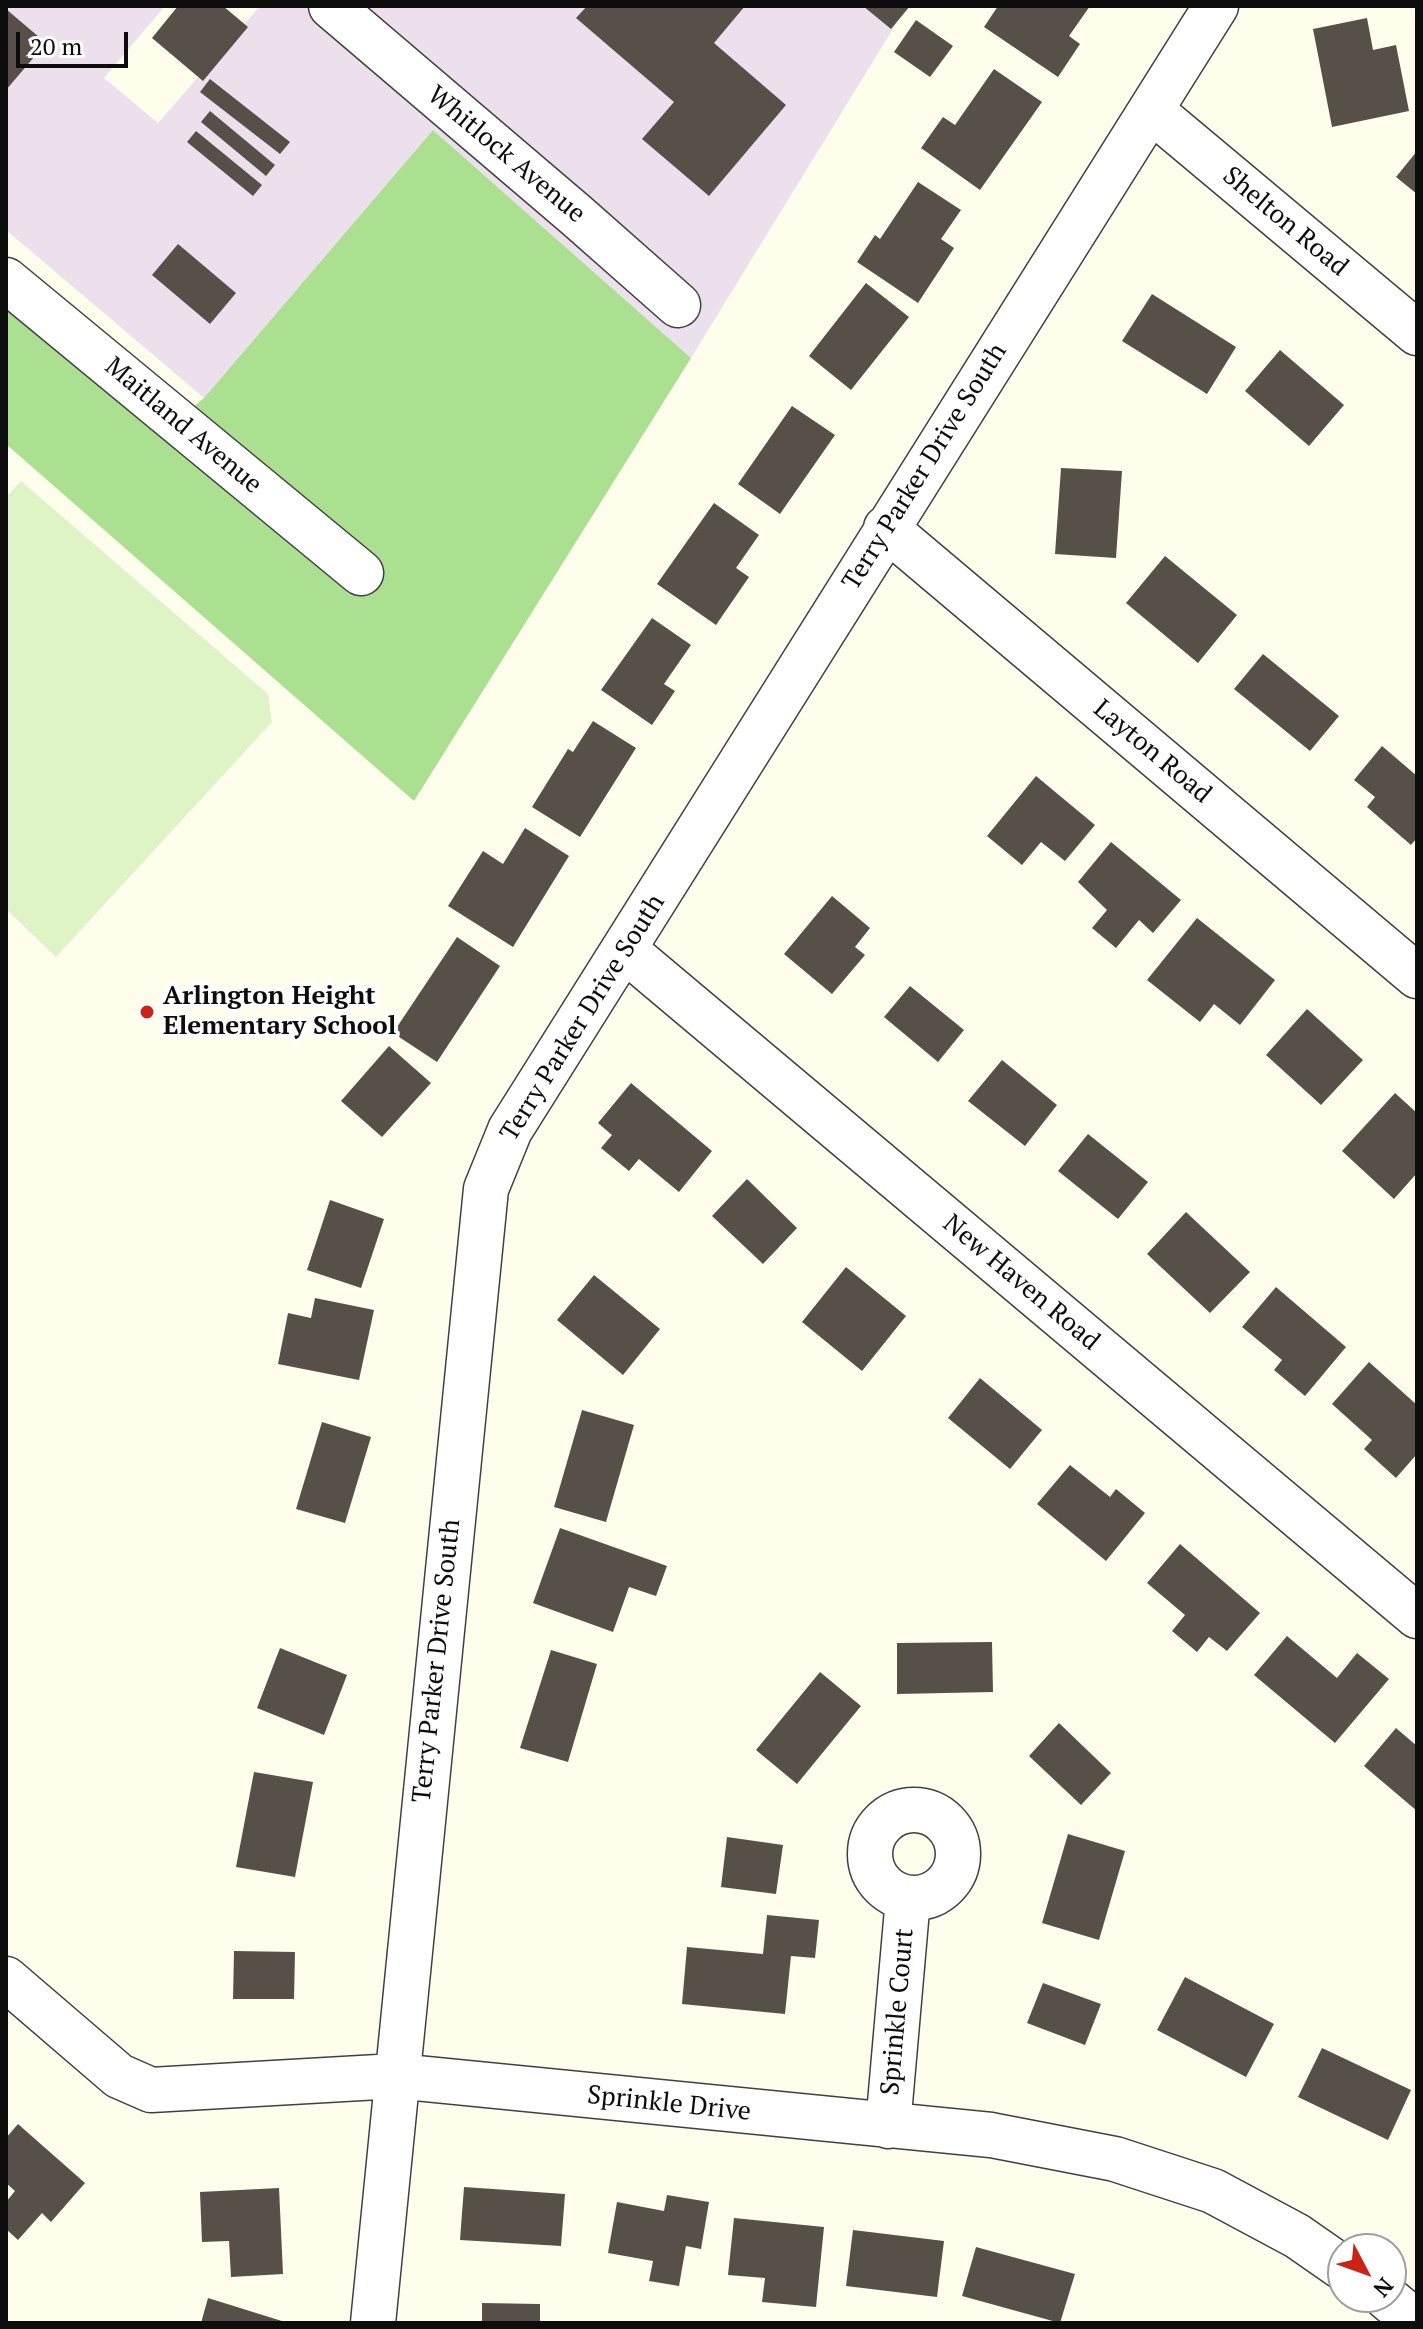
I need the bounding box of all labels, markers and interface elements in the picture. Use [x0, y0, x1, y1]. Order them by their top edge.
scale bar [20, 16, 132, 66]
text: 20 m [30, 30, 82, 62]
street label: Whitlock Avenue [421, 80, 591, 230]
street label: Shelton Road [1216, 161, 1354, 283]
street label: Terry Parker Drive South [836, 338, 1014, 596]
street label: Maitland Avenue [98, 351, 268, 501]
street label: Layton Road [1087, 694, 1217, 810]
street label: Terry Parker Drive South [494, 889, 672, 1147]
place label: Arlington Height Elementary School [163, 981, 396, 1042]
marker: Arlington Height Elementary School [138, 1003, 156, 1021]
street label: New Haven Road [936, 1208, 1106, 1358]
street label: Terry Parker Drive South [407, 1518, 467, 1804]
street label: Sprinkle Court [875, 1927, 921, 2097]
street label: Sprinkle Drive [586, 2080, 752, 2128]
north arrow [1327, 2233, 1407, 2313]
text: N [1368, 2272, 1400, 2304]

